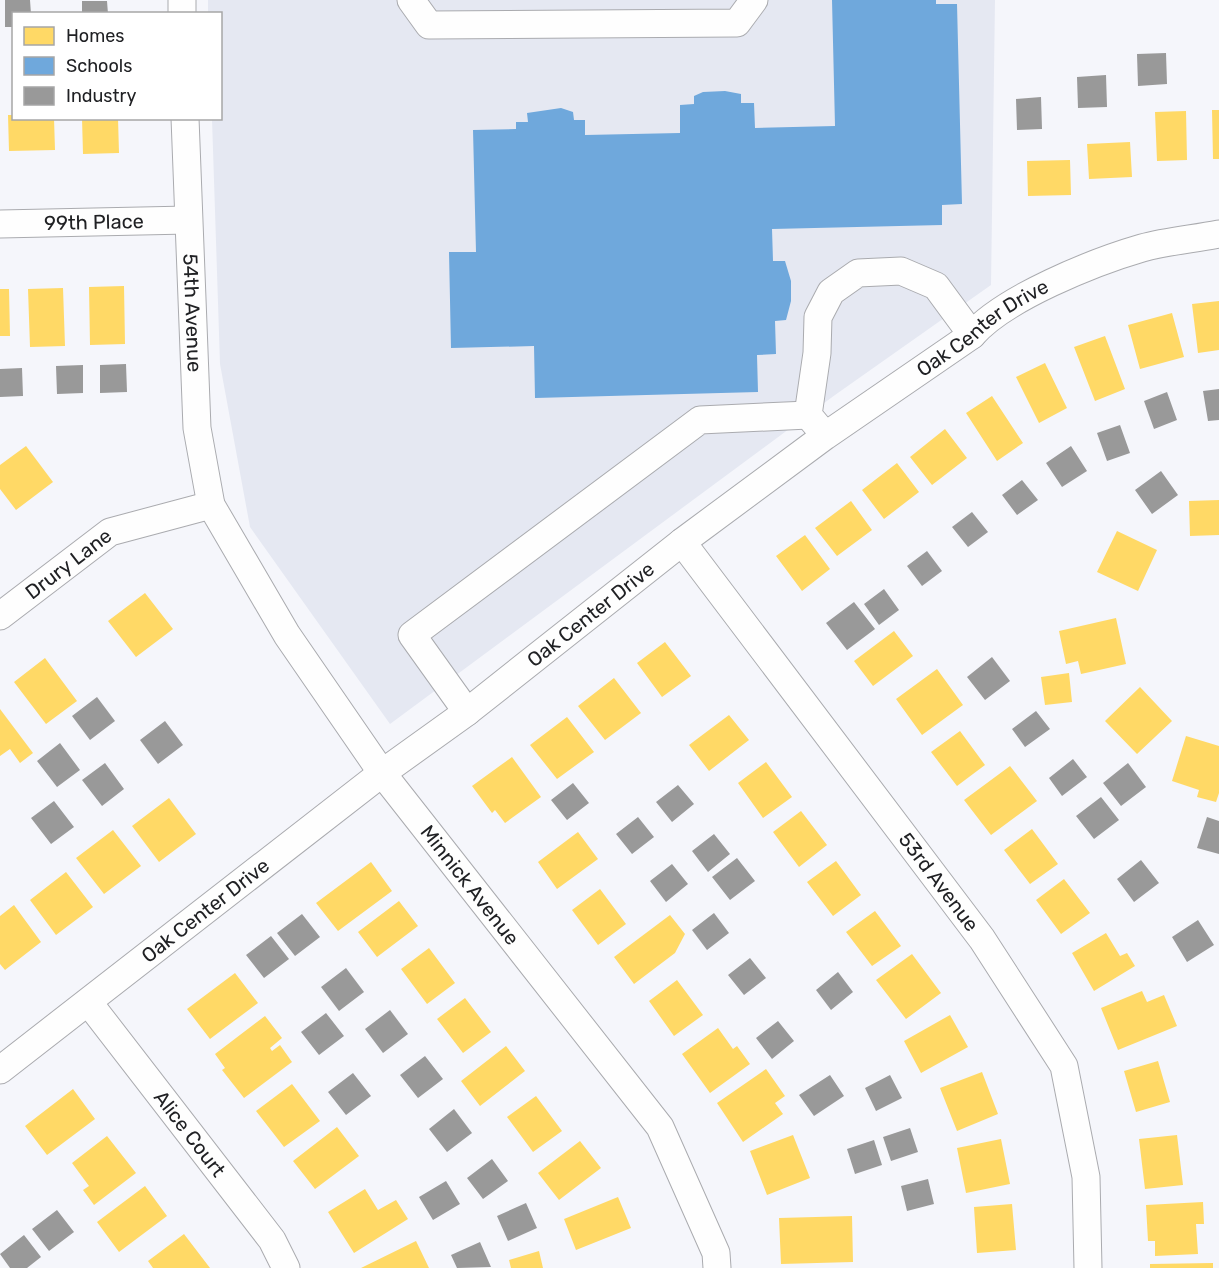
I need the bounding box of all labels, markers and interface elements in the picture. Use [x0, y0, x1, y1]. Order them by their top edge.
legend [12, 12, 222, 120]
text: Homes [66, 25, 124, 47]
text: Schools [66, 55, 132, 77]
text: Industry [66, 85, 136, 107]
street label: 99th Place [44, 209, 144, 235]
street label: 54th Avenue [178, 253, 207, 373]
street label: Oak Center Drive [912, 274, 1052, 381]
street label: Drury Lane [20, 523, 116, 604]
street label: Oak Center Drive [522, 557, 659, 672]
street label: Minnick Avenue [416, 820, 524, 950]
street label: 53rd Avenue [894, 828, 984, 936]
street label: Oak Center Drive [137, 853, 274, 968]
street label: Alice Court [149, 1086, 231, 1182]

